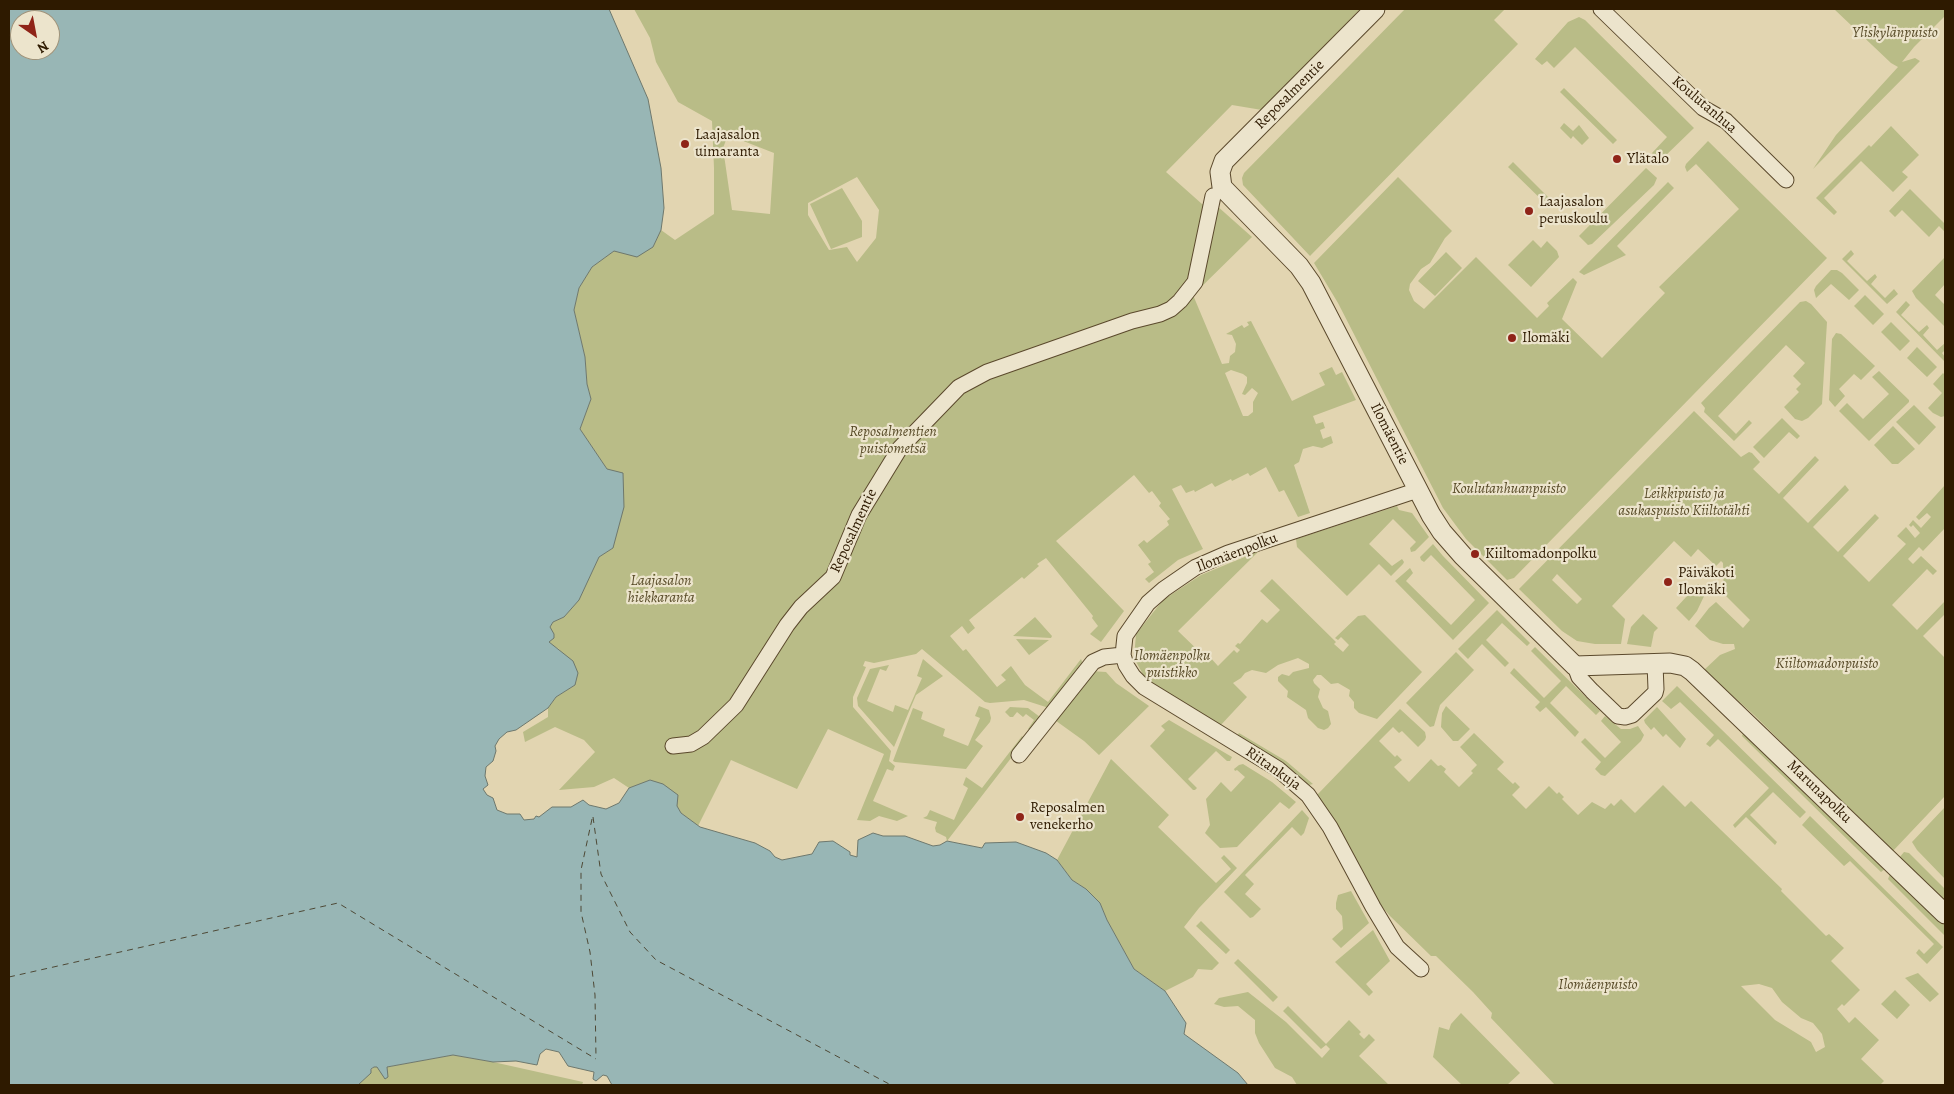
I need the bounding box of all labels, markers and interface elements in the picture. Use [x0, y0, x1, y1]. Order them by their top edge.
north arrow [10, 10, 60, 60]
park label: Yliskylänpuisto [1852, 24, 1938, 42]
text: N [33, 36, 52, 58]
street label: Reposalmentie [1252, 57, 1328, 133]
street label: Koulutanhua [1668, 73, 1740, 137]
place label: Laajasalon uimaranta [695, 126, 760, 161]
marker: Laajasalon uimaranta [679, 138, 691, 150]
place label: Ylätalo [1627, 150, 1669, 168]
marker: Ylätalo [1611, 153, 1623, 165]
place label: Laajasalon peruskoulu [1539, 193, 1608, 228]
marker: Laajasalon peruskoulu [1523, 205, 1535, 217]
place label: Ilomäki [1522, 329, 1570, 347]
marker: Ilomäki [1506, 332, 1518, 344]
street label: Ilomäentie [1366, 400, 1412, 468]
park label: Reposalmentien puistometsä [849, 423, 937, 458]
park label: Koulutanhuanpuisto [1452, 480, 1566, 498]
park label: Leikkipuisto ja asukaspuisto Kiiltotähti [1618, 485, 1750, 520]
street label: Reposalmentie [827, 486, 881, 576]
street label: Ilomäenpolku [1194, 529, 1280, 577]
place label: Kiiltomadonpolku [1485, 545, 1597, 563]
marker: Kiiltomadonpolku [1469, 548, 1481, 560]
place label: Päiväkoti Ilomäki [1678, 564, 1734, 599]
park label: Laajasalon hiekkaranta [627, 572, 695, 607]
marker: Päiväkoti Ilomäki [1662, 576, 1674, 588]
park label: Ilomäenpolku puistikko [1134, 647, 1210, 682]
park label: Kiiltomadonpuisto [1776, 655, 1878, 673]
street label: Riitankuja [1242, 743, 1304, 795]
street label: Marunapolku [1783, 757, 1855, 827]
place label: Reposalmen venekerho [1030, 799, 1105, 834]
marker: Reposalmen venekerho [1014, 811, 1026, 823]
park label: Ilomäenpuisto [1558, 976, 1638, 994]

